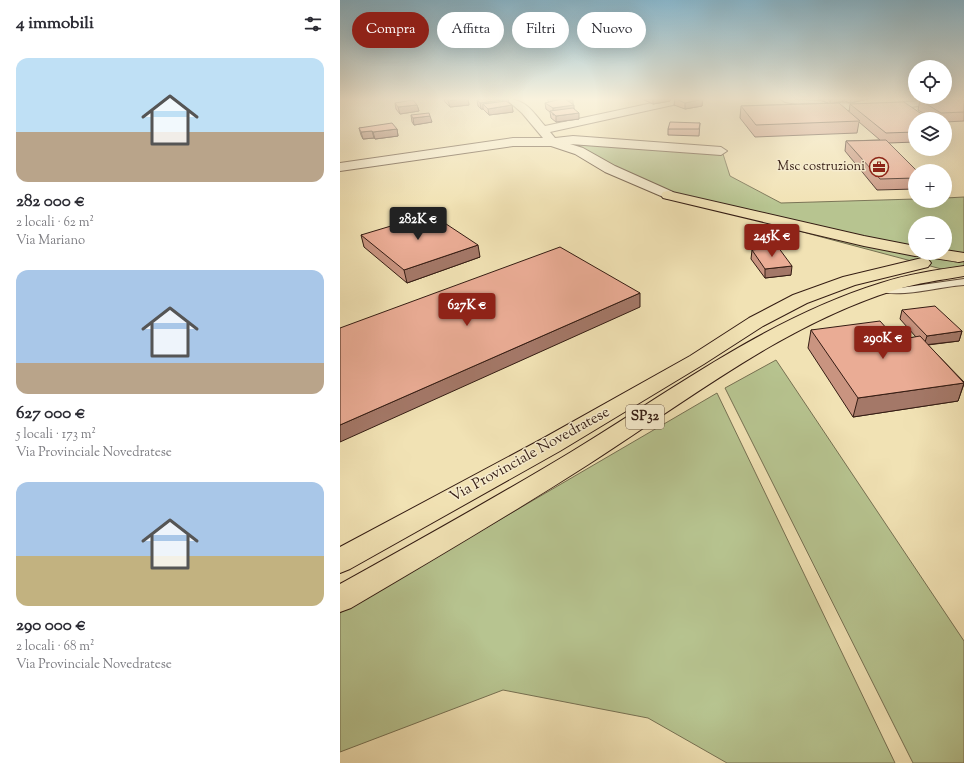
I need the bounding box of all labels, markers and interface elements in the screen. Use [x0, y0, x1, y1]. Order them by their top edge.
text: 4 immobili [16, 12, 94, 36]
chip: Compra [352, 12, 429, 48]
chip: Affitta [437, 12, 504, 48]
chip: Filtri [512, 12, 569, 48]
chip: Nuovo [577, 12, 646, 48]
icon: filters [302, 13, 324, 35]
map controls [908, 60, 952, 260]
button: locate [908, 60, 952, 104]
icon: home [134, 84, 206, 156]
button: layers [908, 112, 952, 156]
office icon: Msc costruzioni [868, 156, 890, 178]
place label: Msc costruzioni [777, 158, 865, 176]
button: + [908, 164, 952, 208]
text: 282 000 € [16, 190, 85, 214]
pin: 282K € [385, 207, 451, 241]
text: 282K € [399, 211, 437, 229]
text: 2 locali · 62 m² [16, 214, 94, 232]
button: − [908, 216, 952, 260]
pin: 245K € [739, 224, 805, 258]
text: 245K € [753, 228, 791, 246]
text: Via Mariano [16, 232, 85, 250]
pin: 627K € [434, 293, 500, 327]
icon: home [134, 296, 206, 368]
text: 627K € [447, 297, 487, 315]
pin: 290K € [850, 326, 916, 360]
text: 290K € [863, 330, 903, 348]
text: 627 000 € [16, 402, 85, 426]
street label: Via Provinciale Novedratese [446, 402, 614, 508]
road number: SP32 [626, 405, 664, 429]
text: 5 locali · 173 m² [16, 426, 96, 444]
text: Via Provinciale Novedratese [16, 444, 172, 462]
icon: home [134, 508, 206, 580]
text: 290 000 € [16, 614, 86, 638]
text: 2 locali · 68 m² [16, 638, 94, 656]
text: Via Provinciale Novedratese [16, 656, 172, 674]

